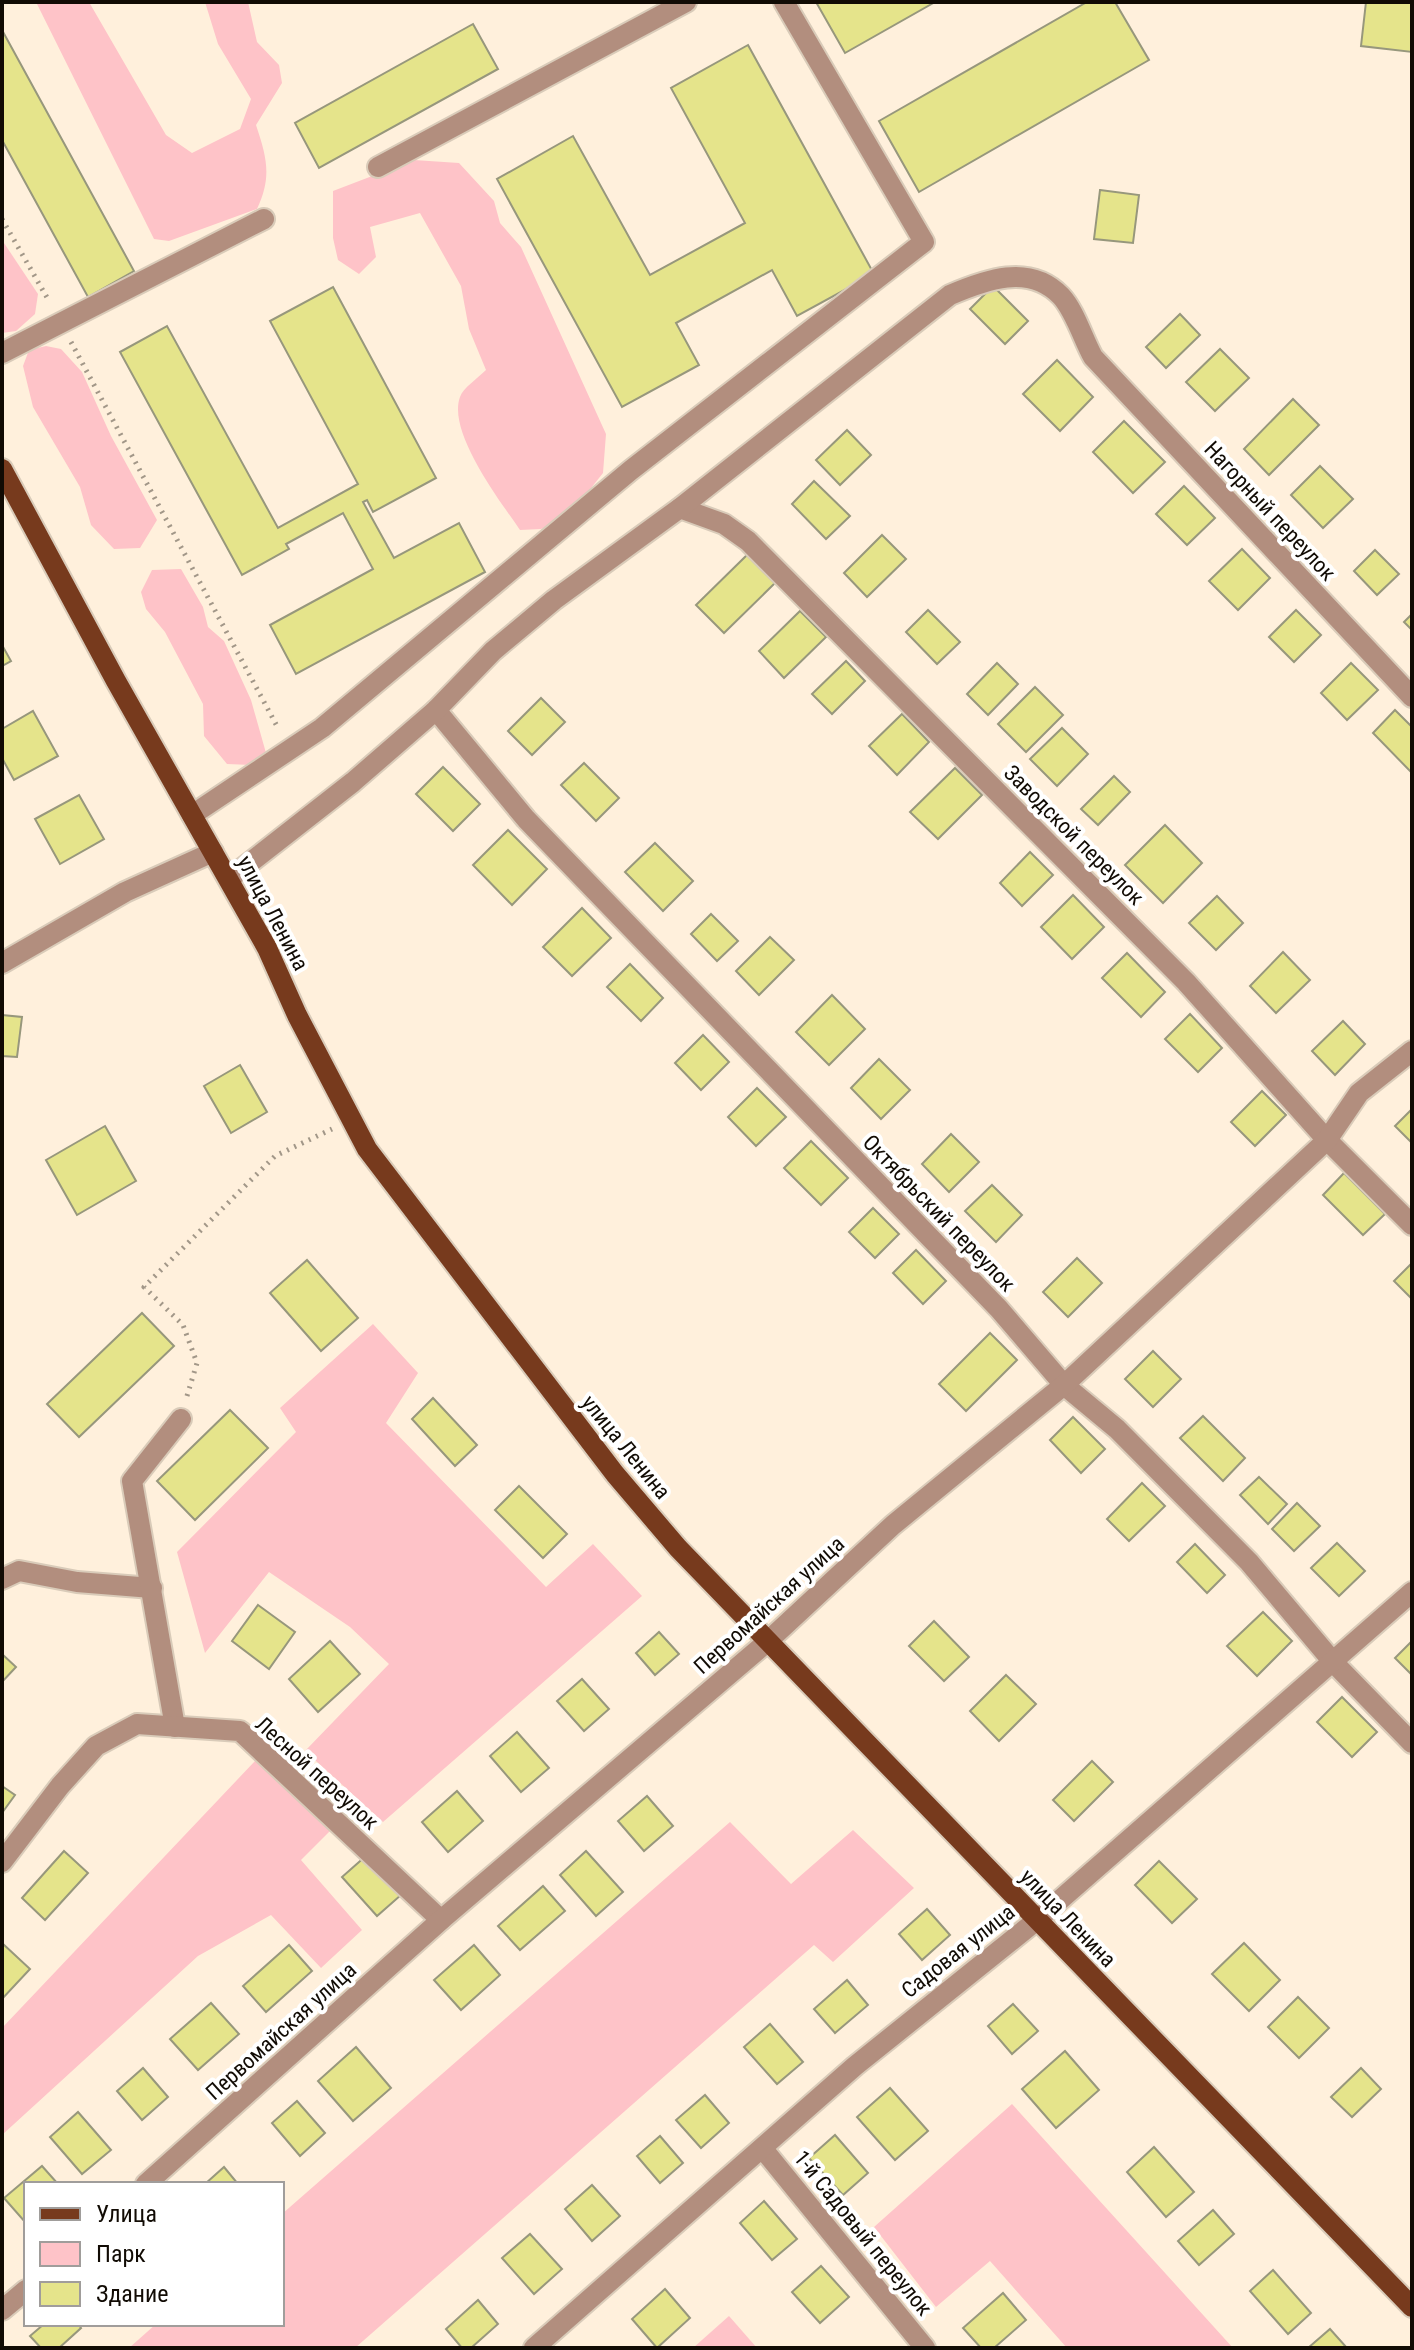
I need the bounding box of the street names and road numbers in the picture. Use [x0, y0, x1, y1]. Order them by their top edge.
street label: Нагорный переулок [1199, 436, 1341, 586]
street label: Заводской переулок [999, 760, 1149, 910]
street label: улица Ленина [232, 851, 314, 975]
street label: Октябрьский переулок [858, 1130, 1021, 1297]
street label: улица Ленина [577, 1390, 675, 1504]
street label: Первомайская улица [689, 1531, 849, 1679]
street label: Лесной переулок [250, 1711, 384, 1835]
street label: улица Ленина [1015, 1864, 1121, 1972]
street label: Садовая улица [897, 1899, 1019, 2003]
street label: Первомайская улица [201, 1957, 361, 2105]
street label: 1-й Садовый переулок [789, 2146, 937, 2321]

